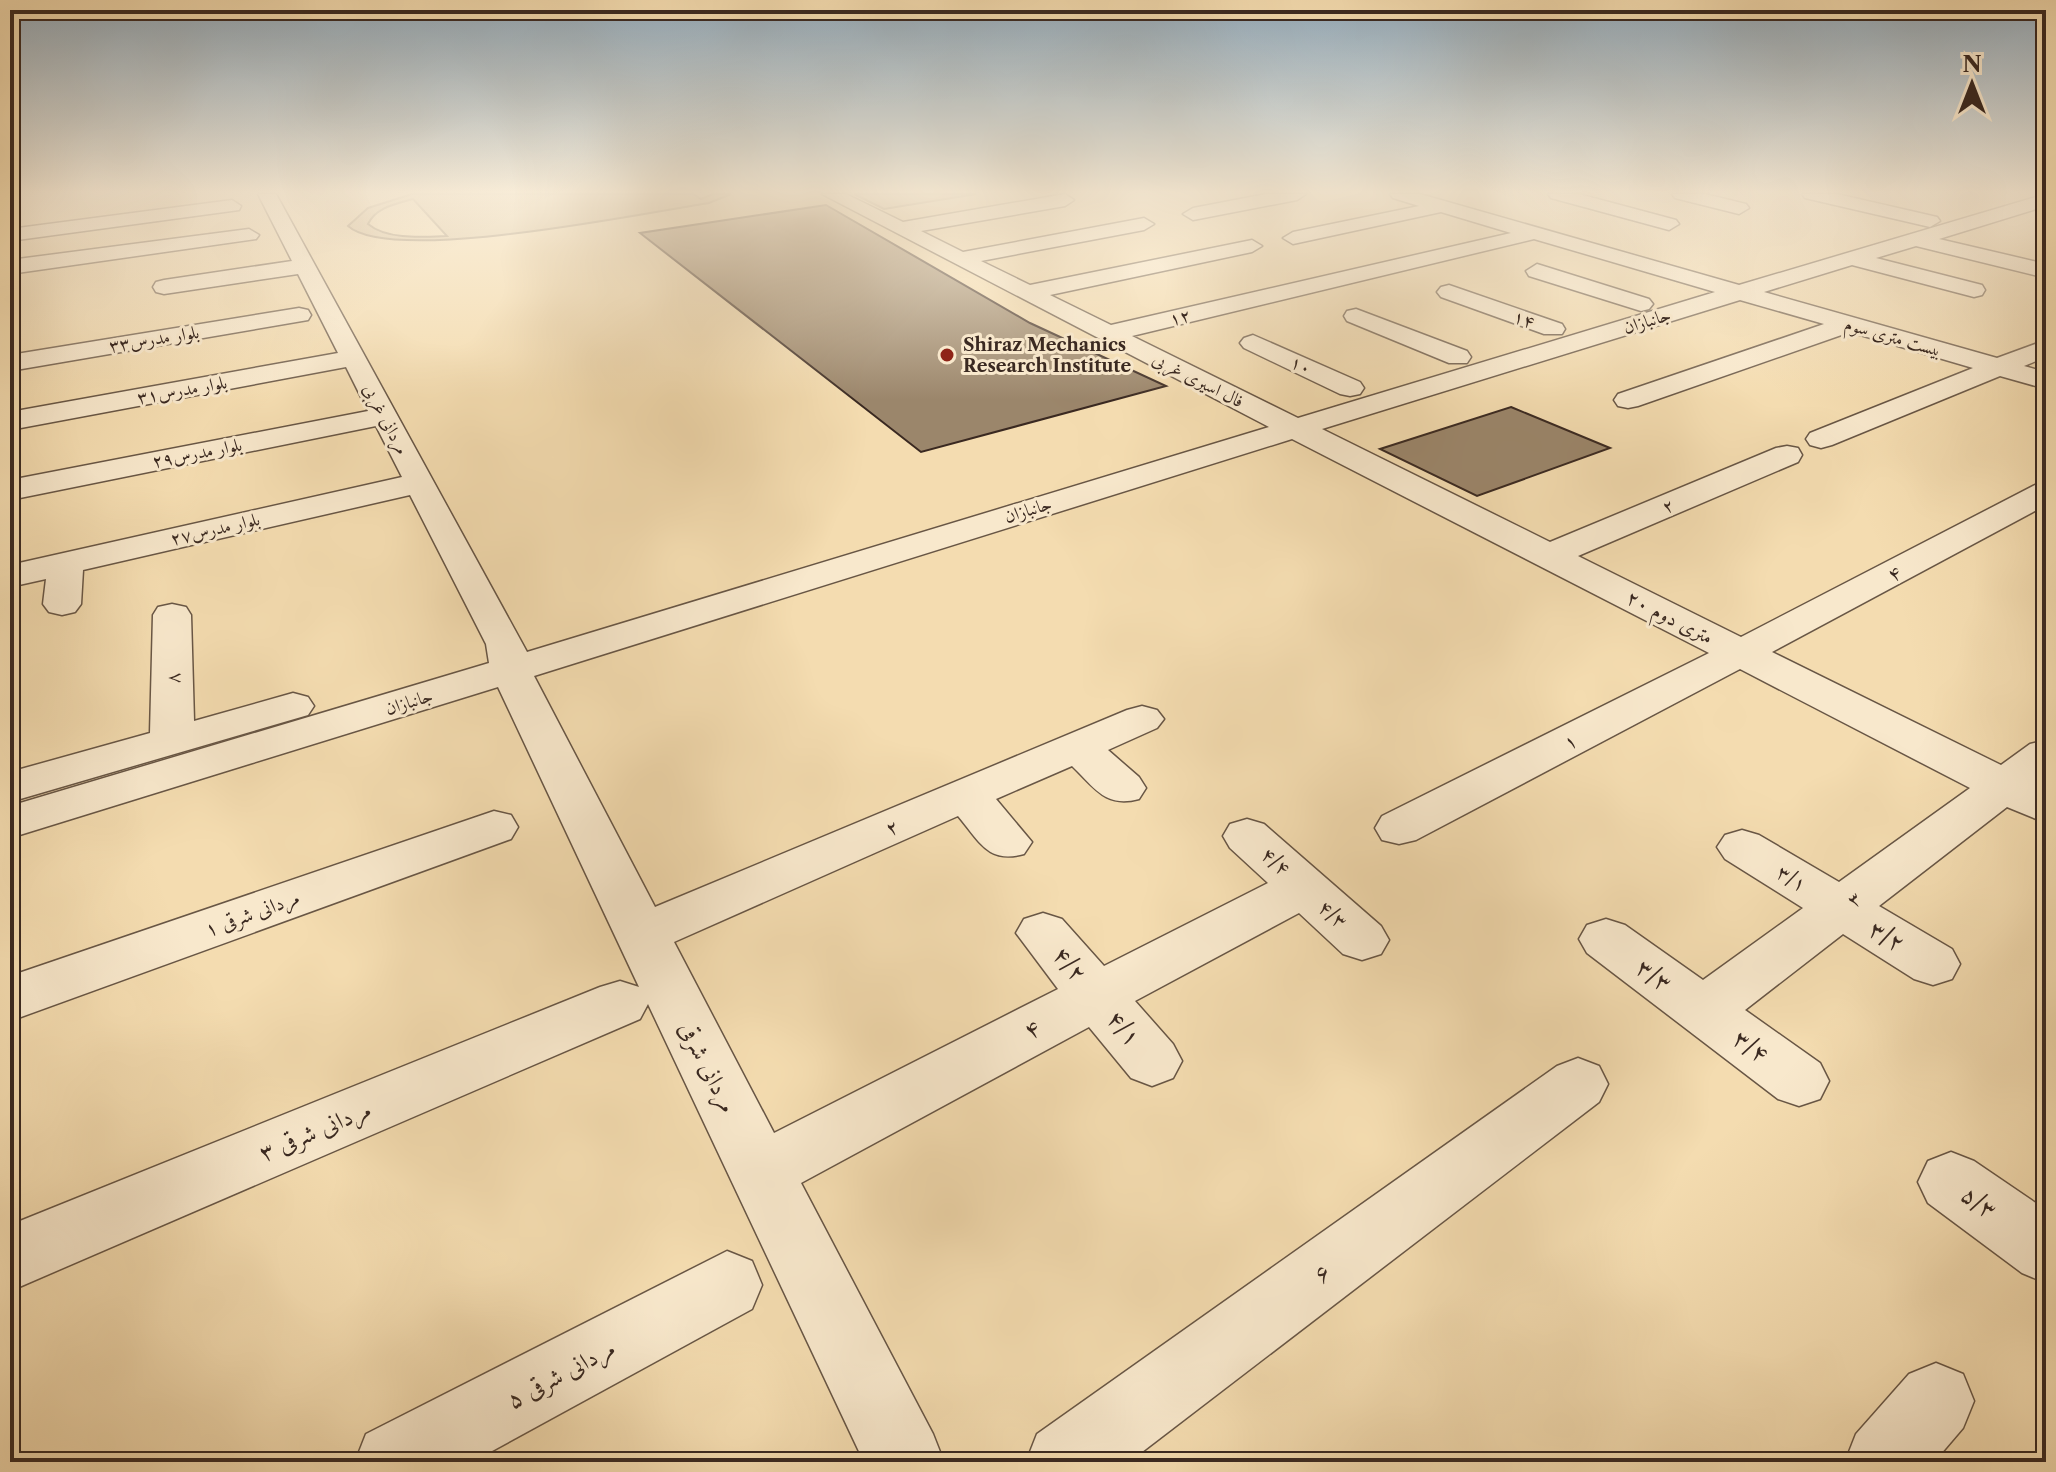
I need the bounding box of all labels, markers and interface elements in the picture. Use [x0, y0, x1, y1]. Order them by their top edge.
north arrow [1932, 44, 2012, 124]
text: N [1962, 51, 1982, 78]
street label: جانبازان [1621, 303, 1673, 339]
street label: ۱۲ [1167, 304, 1193, 330]
street label: ۱۴ [1510, 305, 1538, 333]
street label: بیست متری سوم [1841, 313, 1944, 366]
street label: بلوار مدرس۳۳ [107, 321, 201, 357]
place label: Shiraz Mechanics Research Institute [963, 334, 1132, 377]
marker: Shiraz Mechanics Research Institute [938, 346, 956, 364]
street label: فال اسیری غربی [1148, 348, 1247, 414]
street label: ۱۰ [1287, 351, 1315, 379]
street label: بلوار مدرس۳۱ [135, 371, 229, 409]
street label: مردانی غربی [357, 380, 414, 459]
street label: ۲۹بلوار مدرس [150, 434, 244, 472]
street label: جانبازان [1002, 492, 1054, 528]
street label: ۲ [1659, 494, 1677, 518]
street label: بلوار مدرس۲۷ [168, 508, 262, 550]
street label: ۴ [1883, 560, 1905, 586]
street label: ۲۰ متری دوم [1620, 585, 1717, 654]
street label: ۸ [160, 672, 184, 684]
street label: جانبازان [383, 684, 435, 720]
street label: ۱ [1559, 728, 1581, 754]
street label: ۲ [882, 814, 902, 840]
street label: ۴/۴ [1257, 842, 1295, 880]
street label: ۳/۱ [1773, 860, 1811, 896]
street label: مردانی شرقی ۱ [201, 885, 303, 943]
street label: ۳ [1842, 886, 1866, 912]
street label: ۴/۳ [1314, 895, 1352, 933]
street label: ۳/۲ [1864, 914, 1910, 957]
street label: ۴/۲ [1047, 940, 1093, 987]
street label: ۳/۳ [1631, 952, 1678, 997]
street label: ۴/۱ [1101, 1004, 1147, 1051]
street label: ۴ [1019, 1012, 1045, 1045]
street label: مردانی شرقی [671, 1016, 744, 1119]
street label: ۳/۴ [1728, 1023, 1775, 1068]
street label: مردانی شرقی ۳ [254, 1094, 376, 1170]
street label: ۵/۳ [1956, 1179, 2003, 1224]
street label: ۶ [1308, 1257, 1336, 1288]
street label: مردانی شرقی ۵ [502, 1333, 621, 1417]

